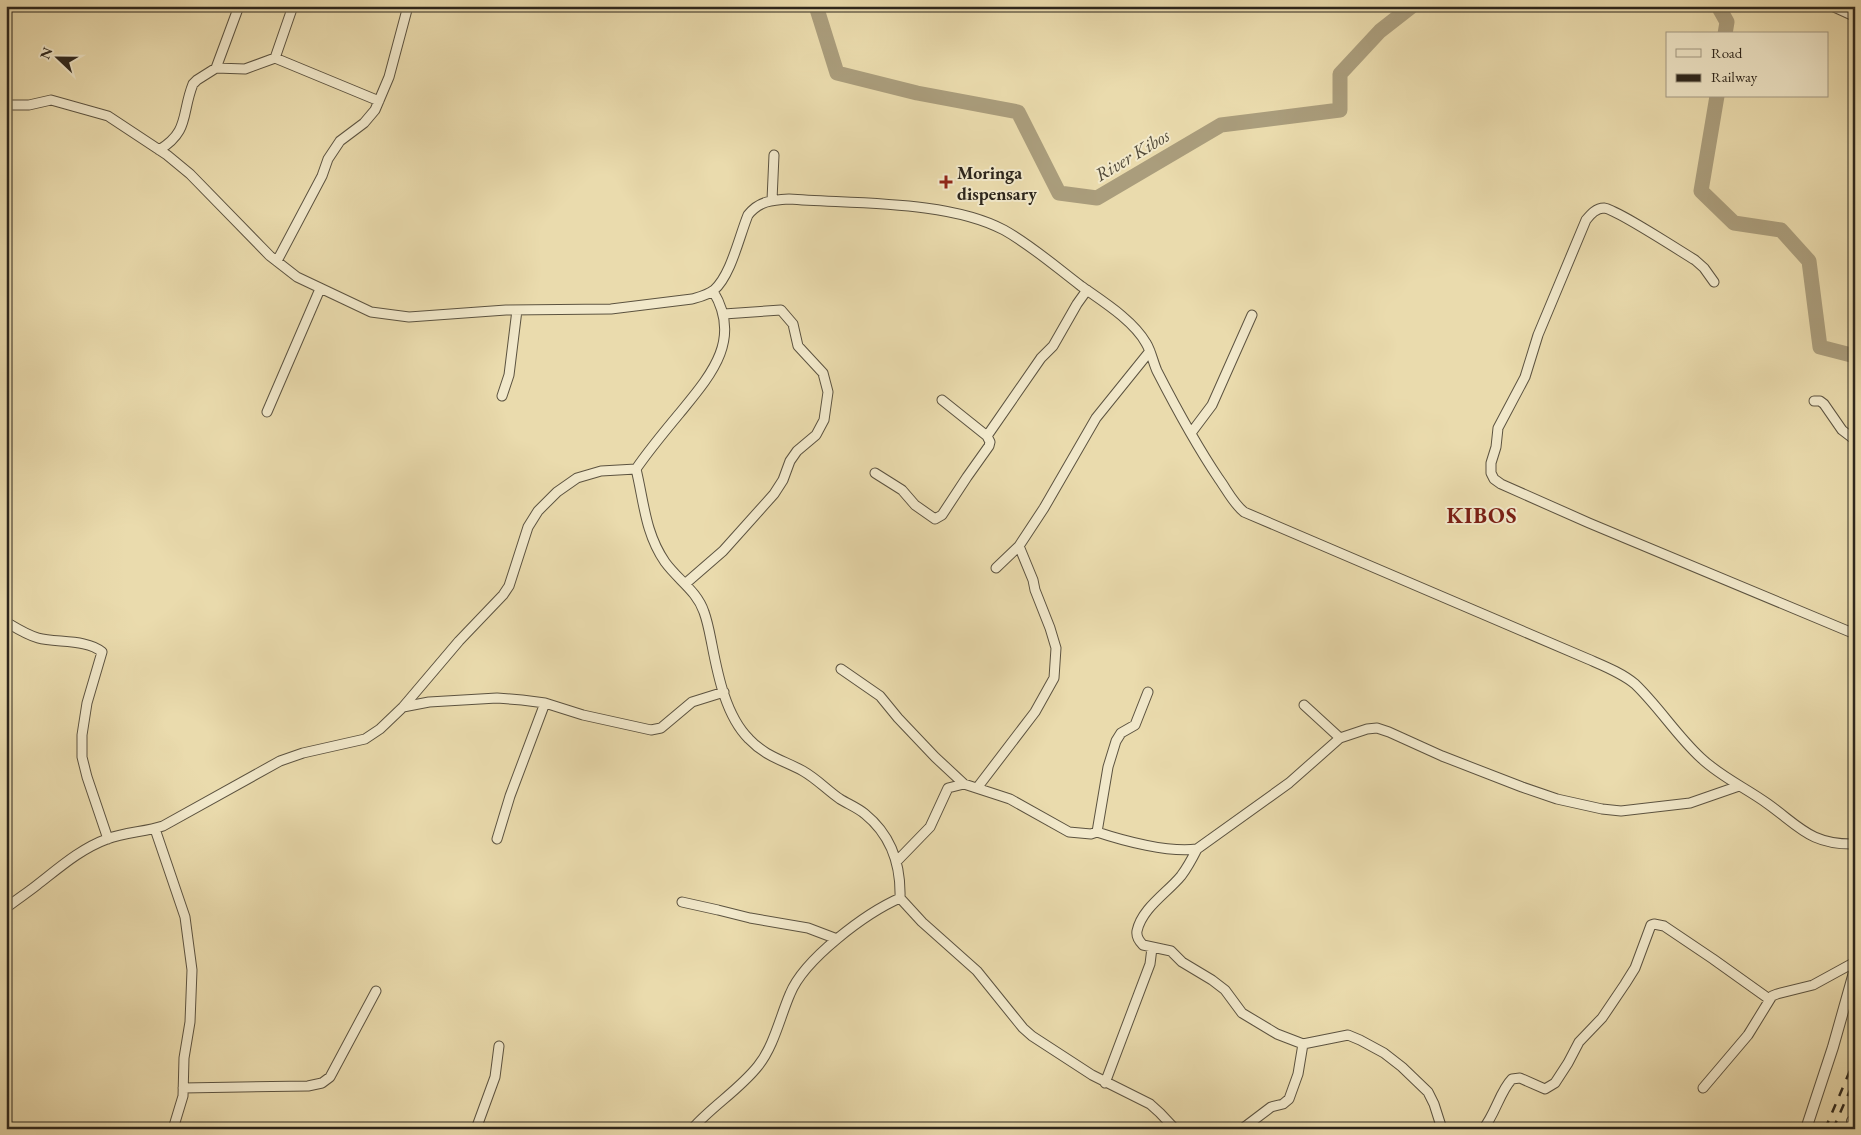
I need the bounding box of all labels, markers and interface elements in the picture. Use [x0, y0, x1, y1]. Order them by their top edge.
north arrow [32, 32, 82, 82]
legend [1666, 32, 1828, 98]
text: Road [1711, 43, 1743, 62]
text: N [35, 44, 57, 62]
text: Railway [1711, 67, 1758, 86]
water label: River Kibos [1090, 122, 1175, 187]
place label: Moringa dispensary [957, 161, 1037, 205]
marker: Moringa dispensary [939, 175, 953, 189]
district label: KIBOS [1446, 501, 1518, 530]

